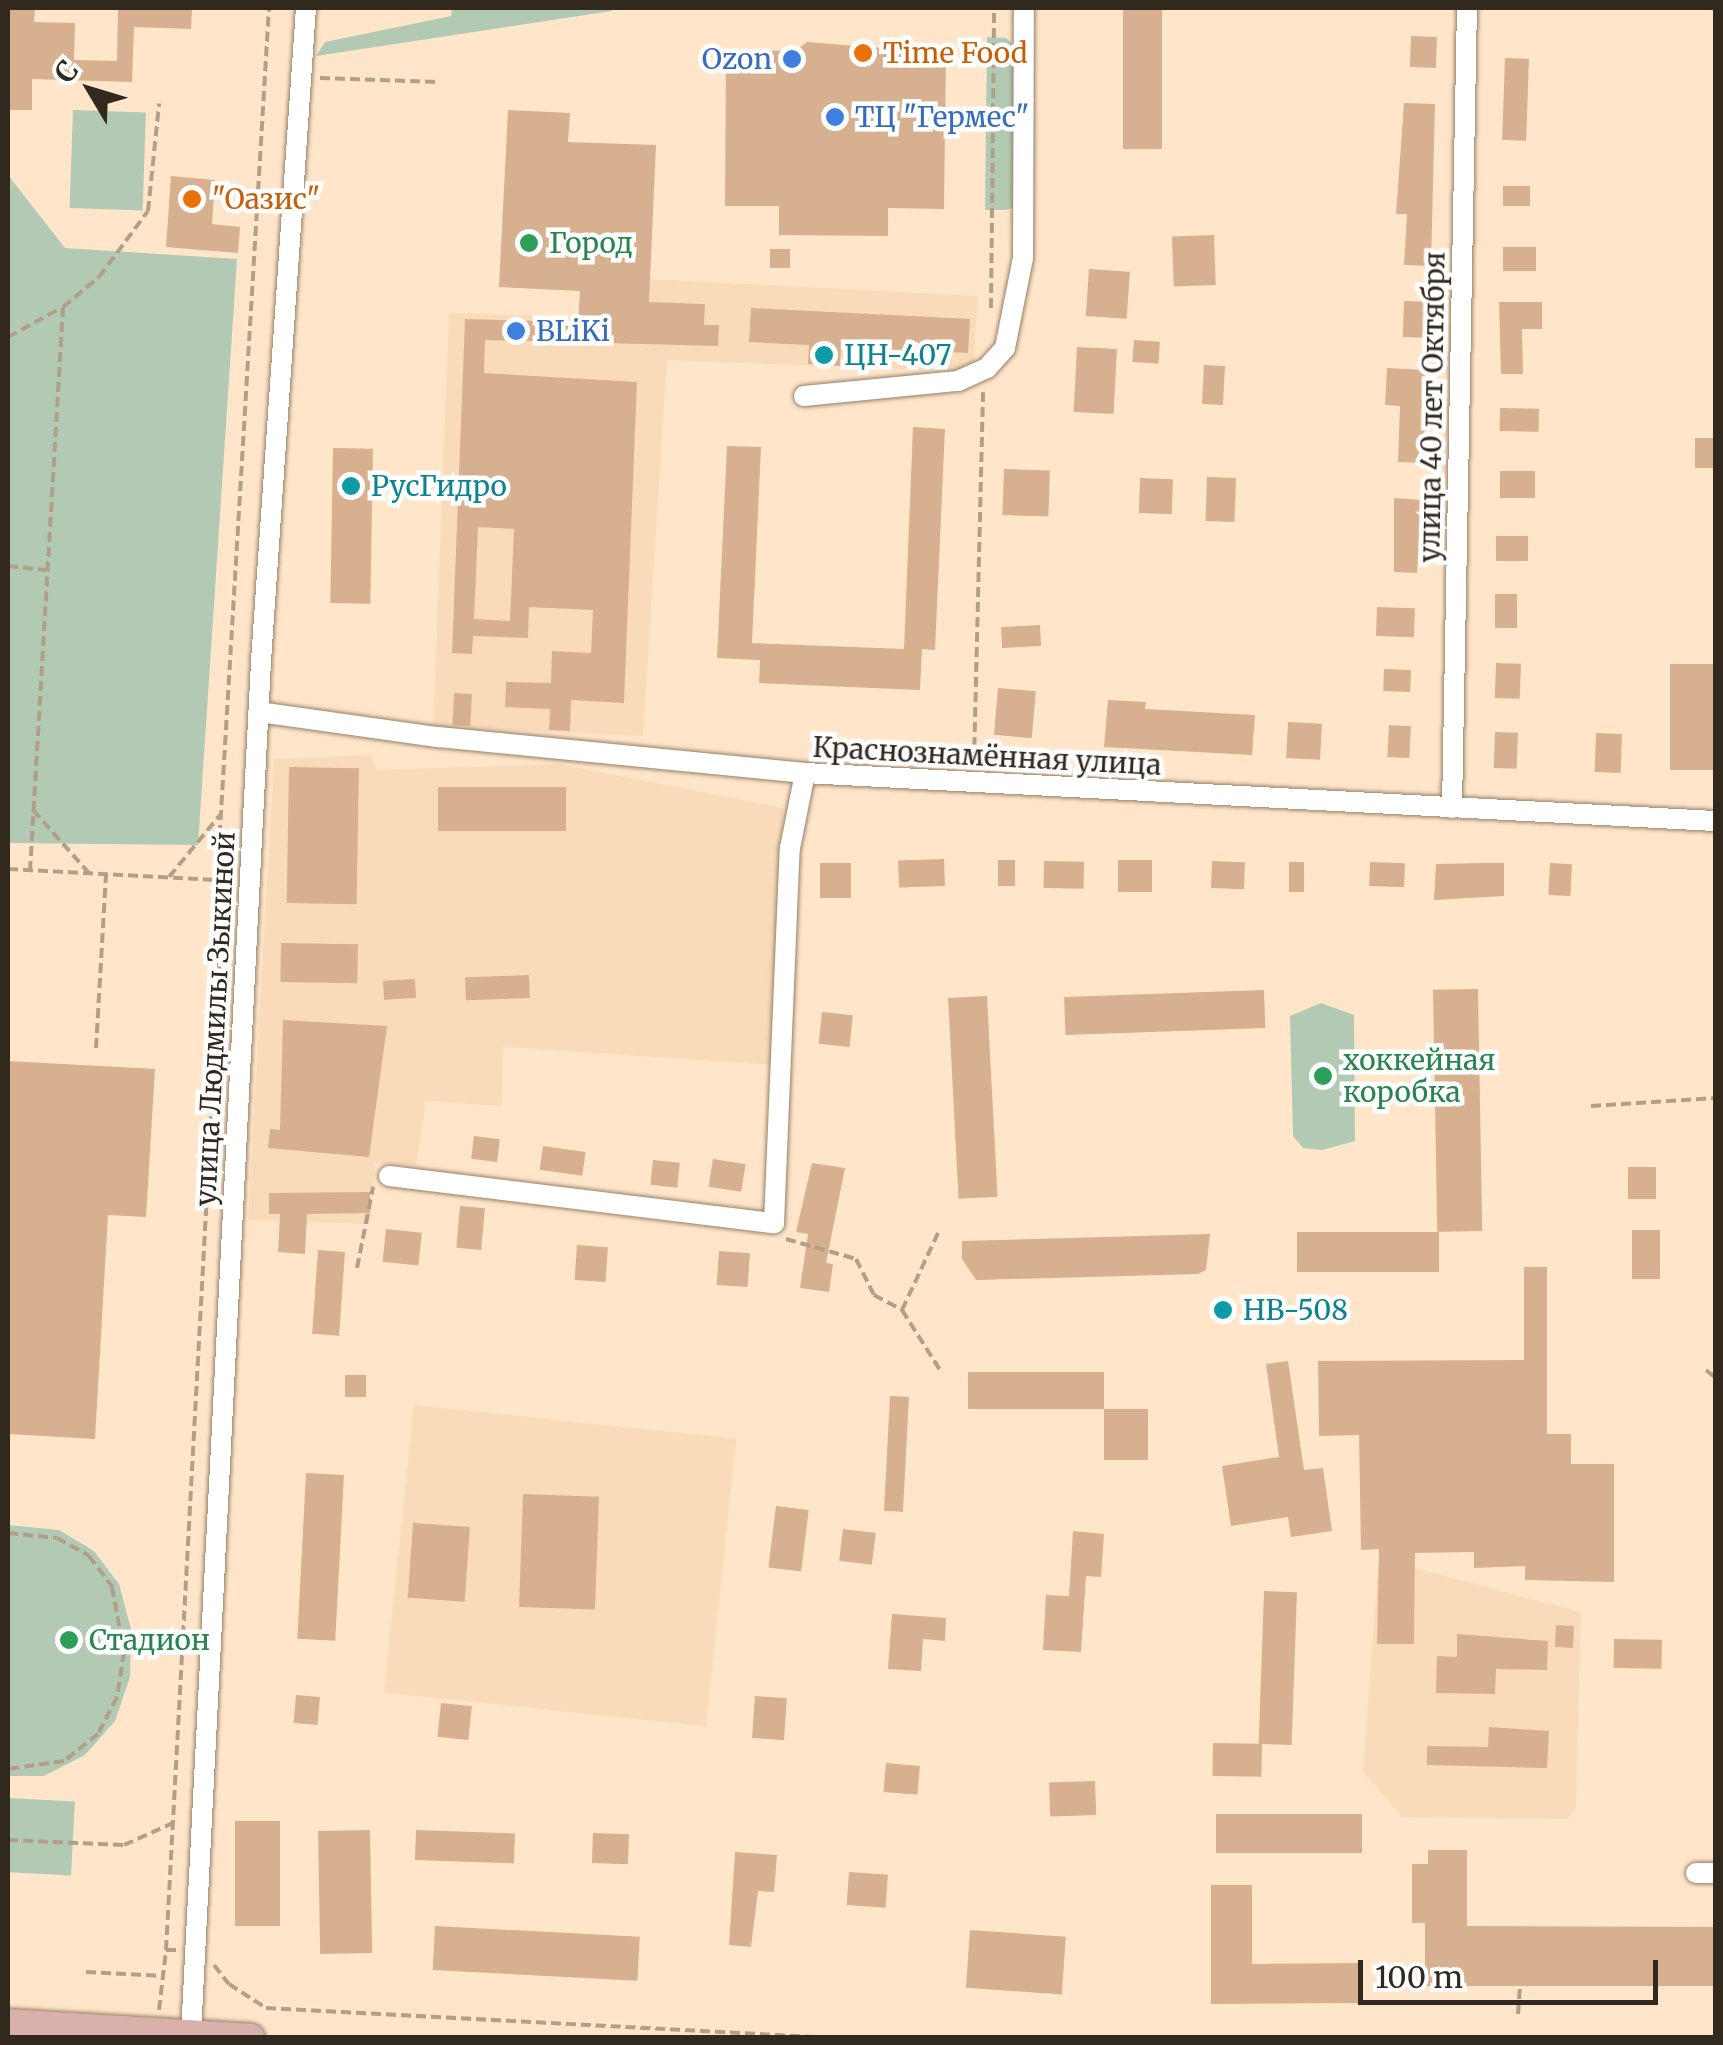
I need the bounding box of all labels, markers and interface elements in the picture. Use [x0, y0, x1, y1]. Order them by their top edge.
place label: Time Food [883, 36, 1028, 70]
north arrow [40, 40, 140, 140]
place label: Ozon [702, 42, 772, 76]
marker: Time Food [852, 42, 874, 64]
marker: Ozon [781, 48, 803, 70]
text: С [46, 53, 86, 90]
place label: ТЦ "Гермес" [855, 100, 1029, 134]
marker: ТЦ "Гермес" [824, 106, 846, 128]
place label: "Оазис" [212, 182, 320, 216]
marker: "Оазис" [181, 188, 203, 210]
place label: Город [549, 226, 633, 260]
marker: Город [518, 232, 540, 254]
street label: улица 40 лет Октября [1412, 251, 1452, 563]
place label: BLiKi [536, 314, 610, 348]
marker: BLiKi [505, 320, 527, 342]
place label: ЦН-407 [844, 338, 952, 372]
marker: ЦН-407 [813, 344, 835, 366]
place label: РусГидро [371, 469, 507, 503]
marker: РусГидро [340, 475, 362, 497]
street label: Краснознамённая улица [812, 730, 1162, 782]
street label: улица Людмилы Зыкиной [188, 831, 242, 1207]
place label: хоккейная коробка [1343, 1043, 1495, 1109]
marker: хоккейная коробка [1312, 1065, 1334, 1087]
place label: НВ-508 [1243, 1293, 1348, 1327]
marker: НВ-508 [1212, 1299, 1234, 1321]
place label: Стадион [89, 1623, 210, 1657]
marker: Стадион [58, 1629, 80, 1651]
scale bar [1363, 1940, 1663, 2002]
text: 100 m [1375, 1958, 1463, 1996]

